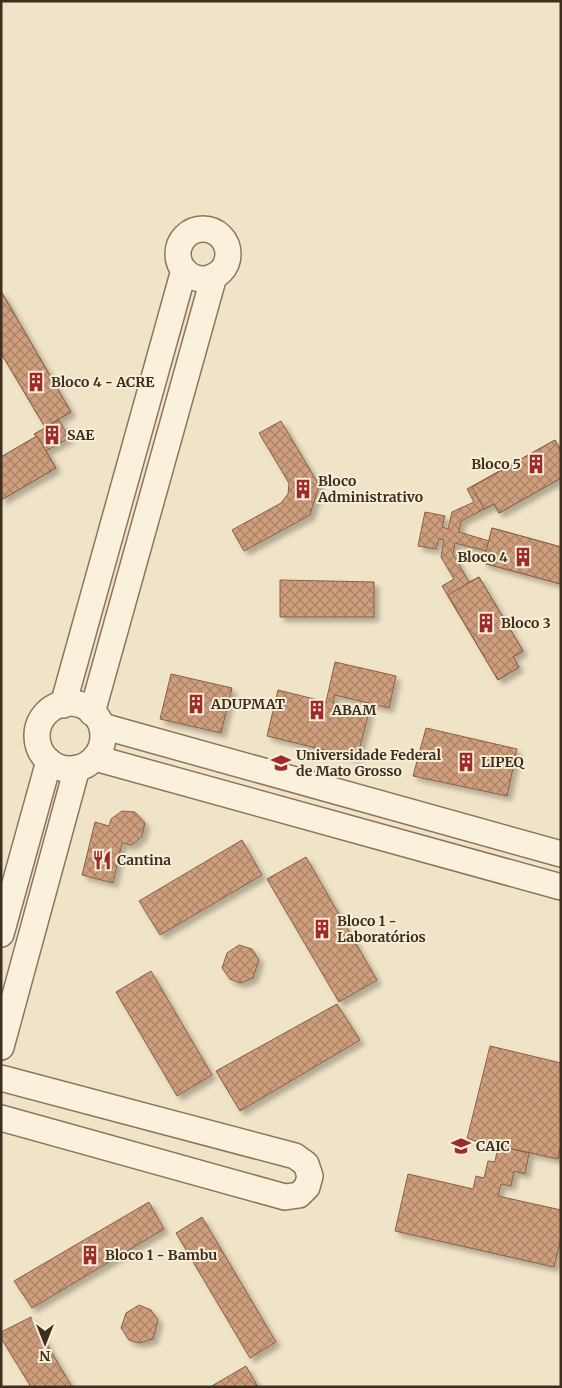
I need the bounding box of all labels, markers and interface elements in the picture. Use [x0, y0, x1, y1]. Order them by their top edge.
building icon: Bloco 4 - ACRE [25, 371, 47, 393]
place label: Bloco 4 - ACRE [51, 373, 154, 391]
building icon: SAE [41, 424, 63, 446]
place label: SAE [67, 426, 94, 444]
building icon: Bloco 5 [525, 453, 547, 475]
place label: Bloco 5 [471, 455, 521, 473]
place label: Bloco Administrativo [317, 472, 423, 506]
building icon: Bloco Administrativo [292, 478, 314, 500]
building icon: Bloco 4 [512, 546, 534, 568]
place label: Bloco 4 [457, 548, 508, 566]
building icon: Bloco 3 [475, 612, 497, 634]
place label: Bloco 3 [501, 614, 551, 632]
building icon: ADUPMAT [185, 693, 207, 715]
place label: ADUPMAT [210, 695, 285, 713]
building icon: ABAM [306, 699, 328, 721]
place label: ABAM [331, 701, 377, 719]
place label: Universidade Federal de Mato Grosso [296, 746, 441, 780]
building icon: LIPEQ [455, 751, 477, 773]
school or university icon: Universidade Federal de Mato Grosso [270, 752, 292, 774]
place label: LIPEQ [481, 753, 526, 771]
restaurant icon: Cantina [91, 849, 113, 871]
place label: Cantina [117, 851, 171, 869]
place label: Bloco 1 - Laboratórios [337, 912, 426, 946]
building icon: Bloco 1 - Laboratórios [311, 918, 333, 940]
school or university icon: CAIC [450, 1135, 472, 1157]
place label: CAIC [476, 1137, 510, 1155]
building icon: Bloco 1 - Bambu [79, 1244, 101, 1266]
place label: Bloco 1 - Bambu [105, 1246, 217, 1264]
north arrow [20, 1318, 70, 1368]
text: N [39, 1347, 51, 1365]

